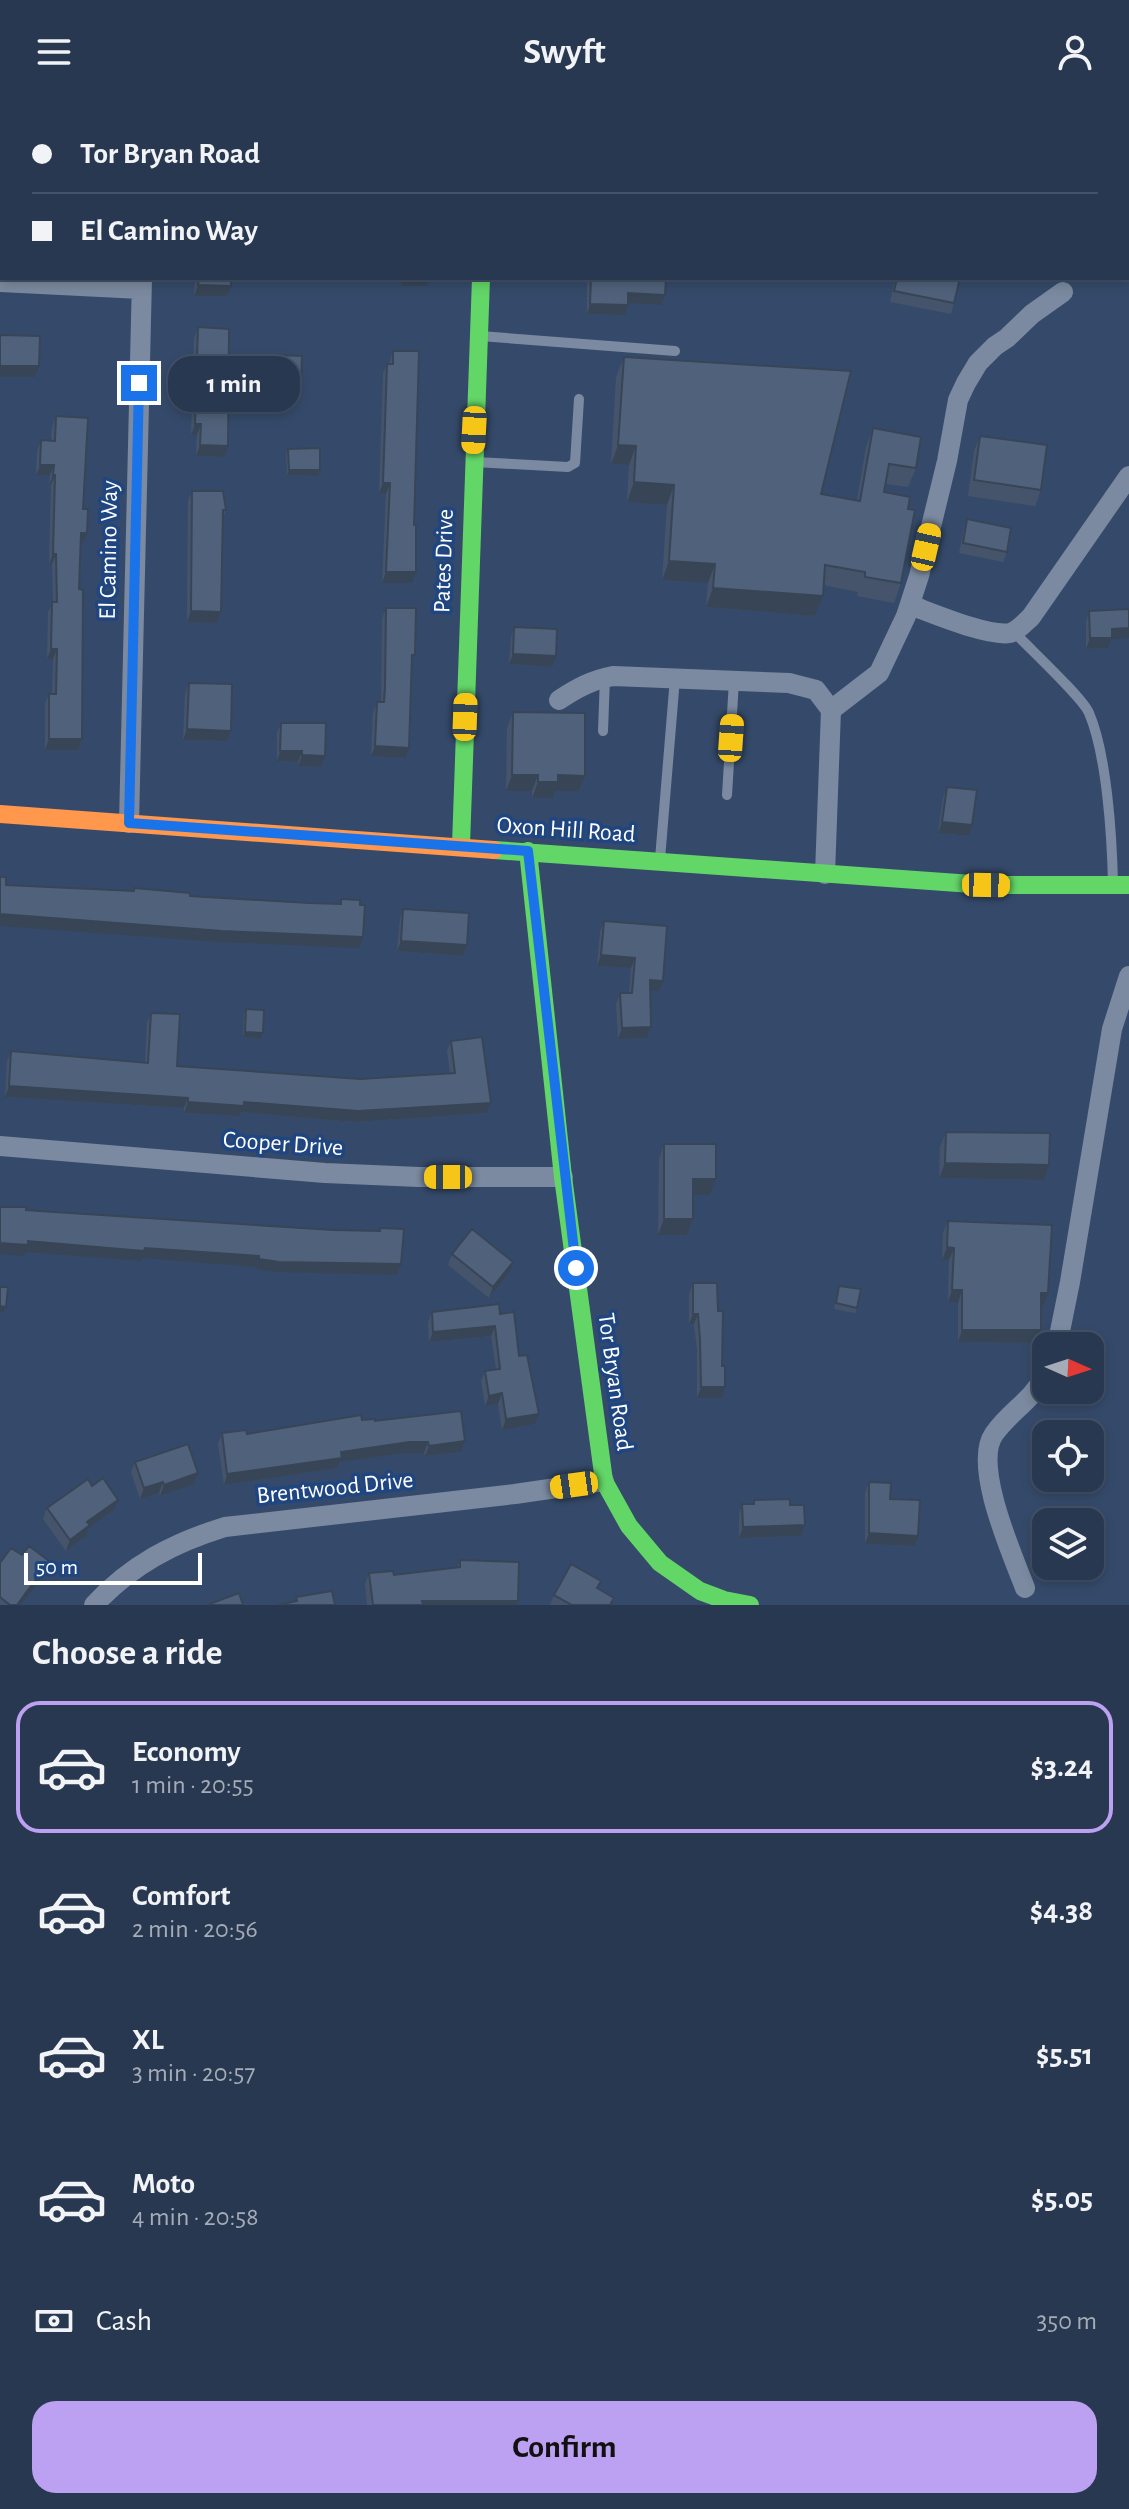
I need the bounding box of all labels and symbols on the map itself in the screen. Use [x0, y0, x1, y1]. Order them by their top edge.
callout: 1 min [167, 355, 299, 411]
route end [121, 365, 157, 401]
car [461, 405, 487, 455]
street label: El Camino Way [96, 480, 122, 620]
street label: Pates Drive [430, 509, 458, 613]
car [909, 521, 943, 573]
car [452, 693, 478, 741]
car [717, 713, 745, 763]
street label: Oxon Hill Road [496, 813, 636, 847]
car [962, 873, 1010, 897]
street label: Cooper Drive [222, 1128, 344, 1160]
car [424, 1165, 472, 1189]
route start [558, 1250, 594, 1286]
street label: Tor Bryan Road [593, 1312, 637, 1452]
north arrow [1032, 1332, 1104, 1404]
street label: Brentwood Drive [256, 1468, 414, 1508]
car [549, 1470, 599, 1500]
scale bar [24, 1549, 202, 1585]

